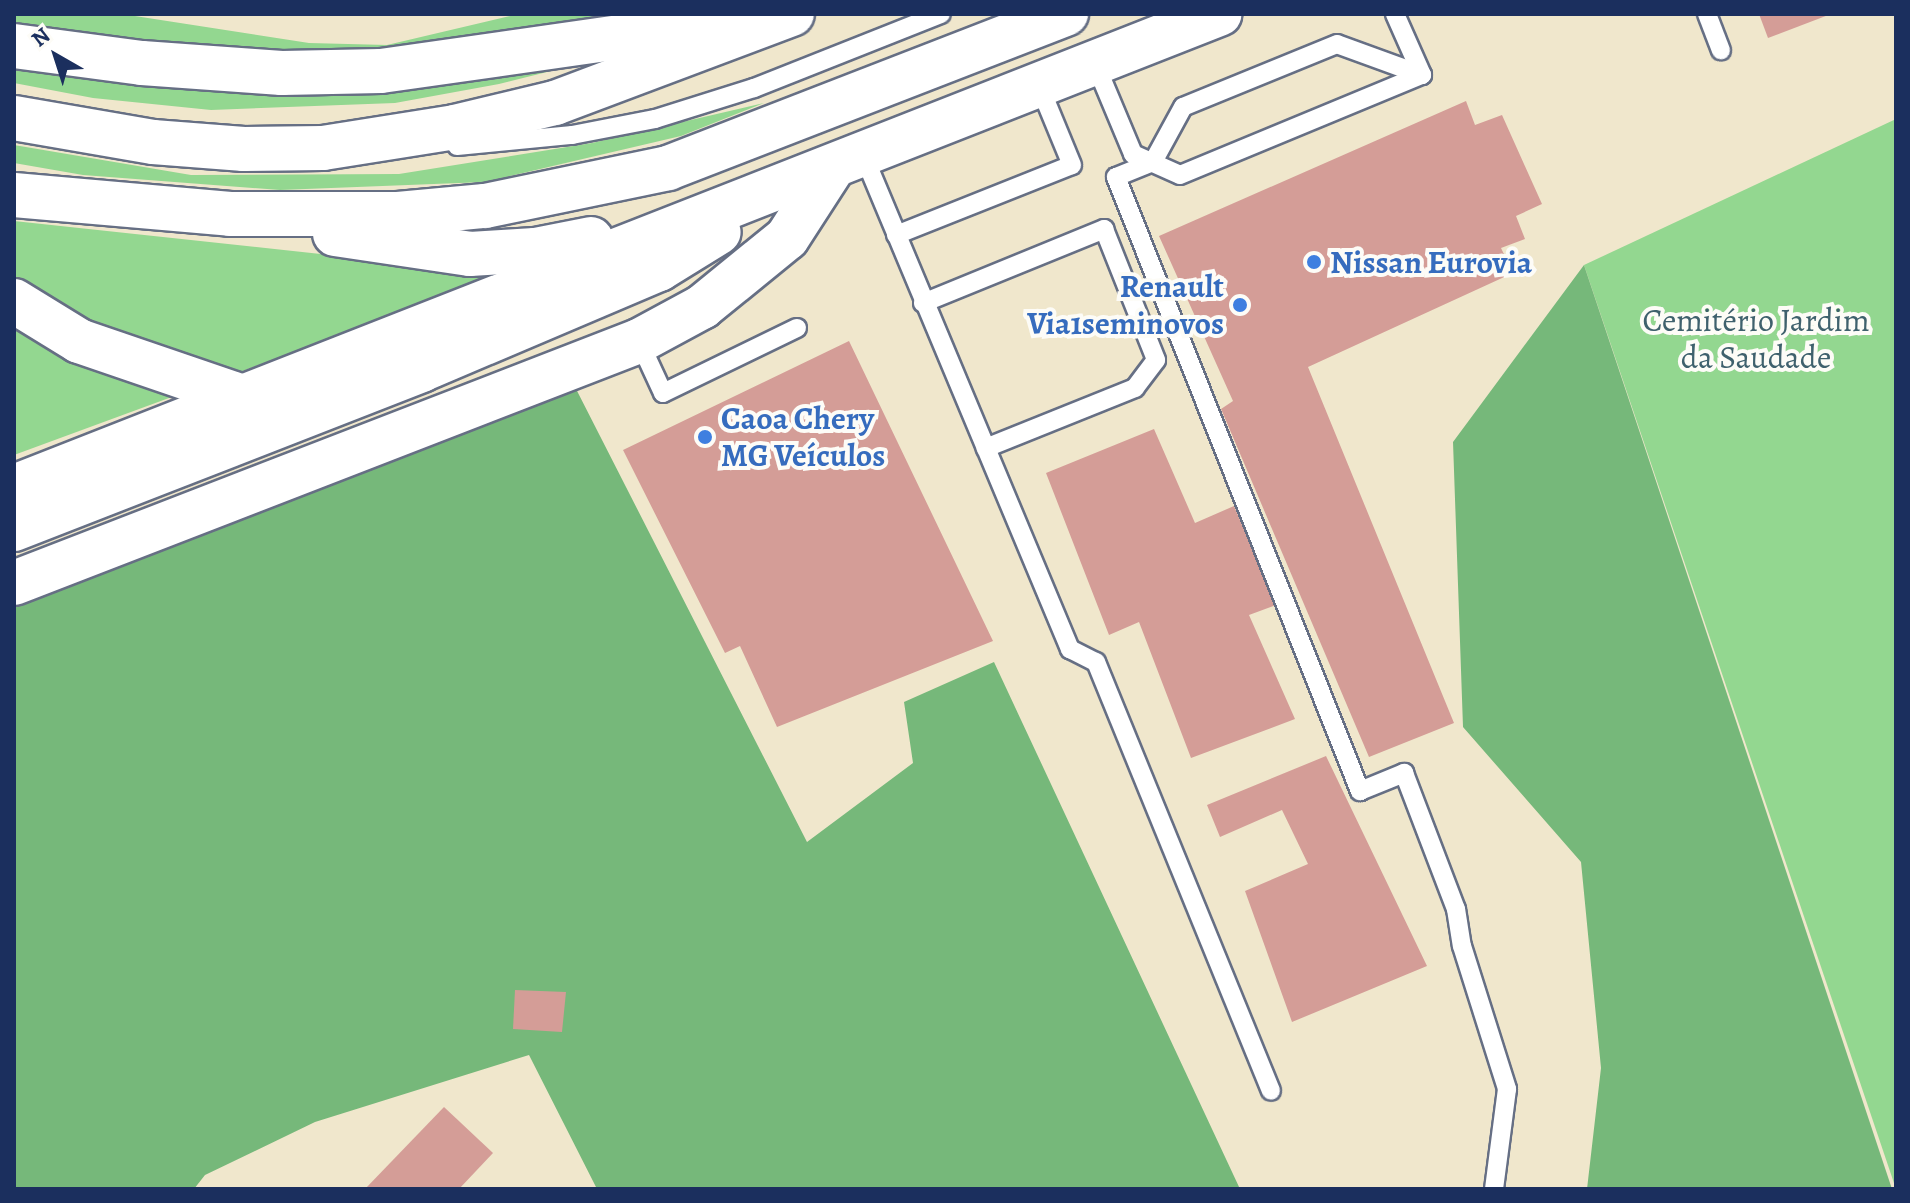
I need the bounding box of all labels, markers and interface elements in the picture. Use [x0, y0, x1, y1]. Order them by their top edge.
north arrow [16, 16, 96, 96]
text: N [25, 21, 57, 54]
place label: Nissan Eurovia [1330, 243, 1532, 281]
marker: Nissan Eurovia [1305, 253, 1323, 271]
place label: Renault Via1seminovos [1027, 268, 1224, 343]
marker: Renault Via1seminovos [1231, 296, 1249, 314]
park label: Cemitério Jardim da Saudade [1642, 302, 1870, 377]
place label: Caoa Chery MG Veículos [721, 400, 885, 475]
marker: Caoa Chery MG Veículos [696, 428, 714, 446]

